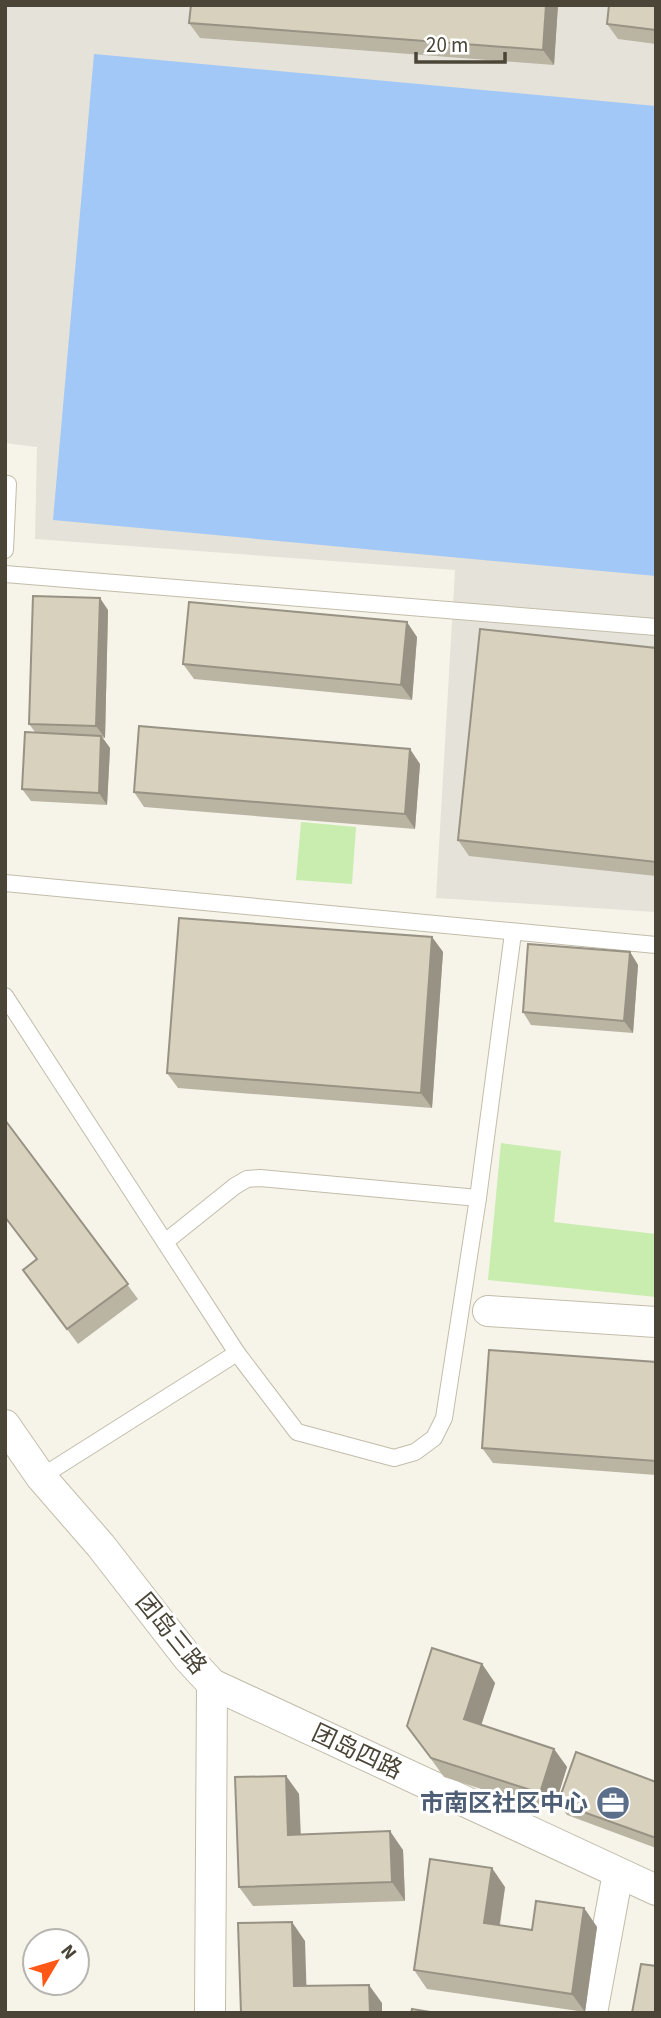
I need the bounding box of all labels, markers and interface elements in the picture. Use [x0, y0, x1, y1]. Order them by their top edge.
scale bar [416, 21, 505, 65]
text: 20 m [426, 30, 468, 60]
street label: 团岛三路 [127, 1586, 215, 1682]
street label: 团岛四路 [306, 1716, 408, 1788]
office icon: 市南区社区中心 [594, 1784, 632, 1822]
place label: 市南区社区中心 [420, 1786, 588, 1821]
north arrow [21, 1927, 91, 1997]
text: N [54, 1939, 83, 1966]

